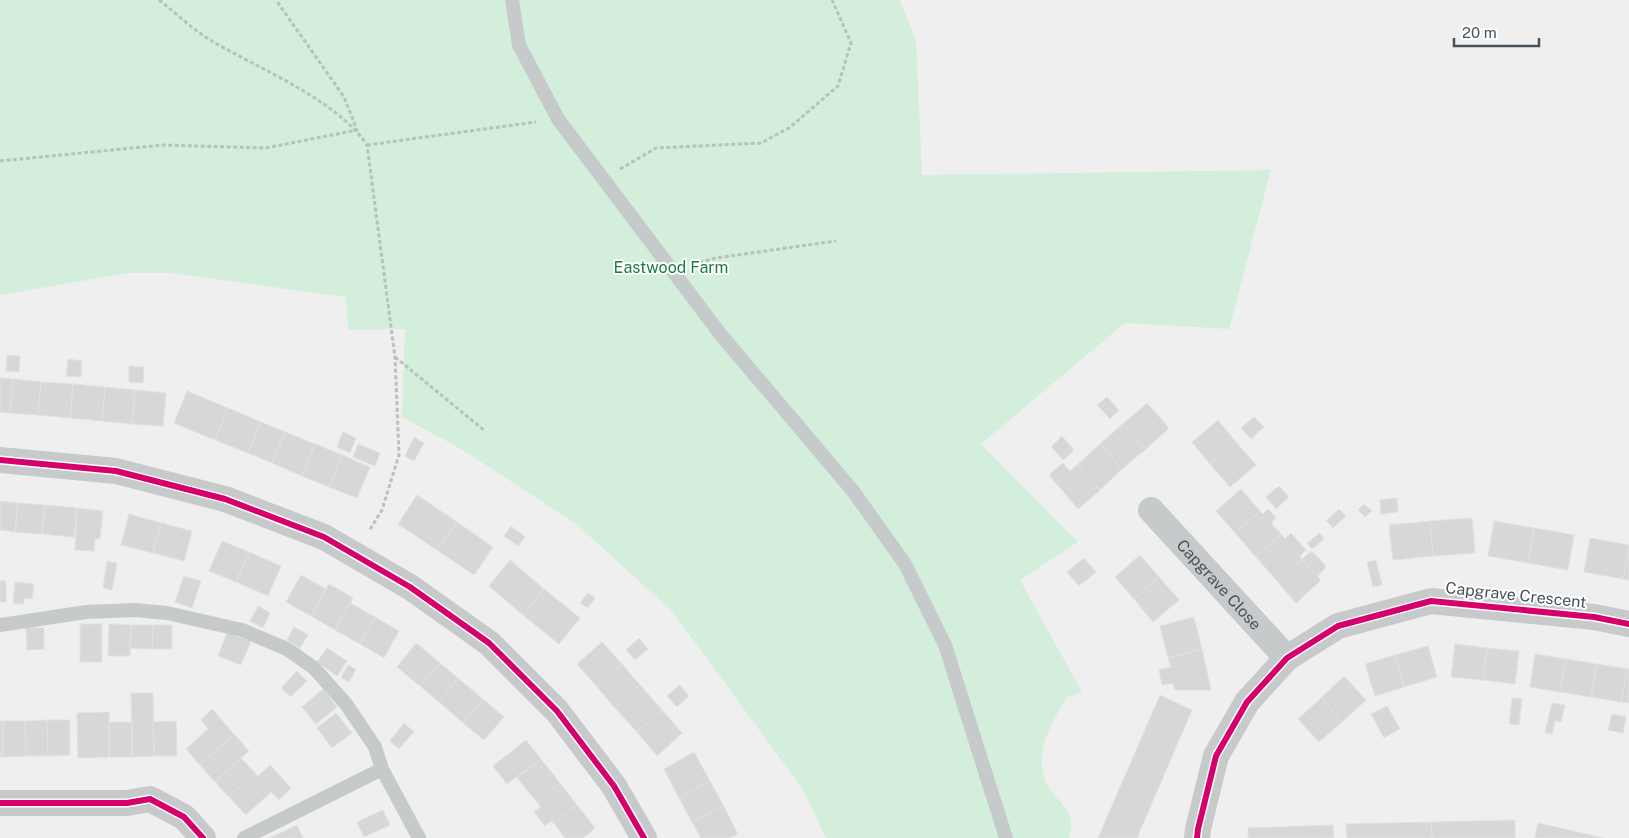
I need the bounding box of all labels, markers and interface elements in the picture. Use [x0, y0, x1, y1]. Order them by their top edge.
scale bar [1454, 15, 1539, 47]
text: 20 m [1462, 24, 1497, 41]
park label: Eastwood Farm [614, 258, 728, 277]
street label: Capgrave Close [1173, 535, 1266, 634]
street label: Capgrave Crescent [1445, 578, 1587, 612]

